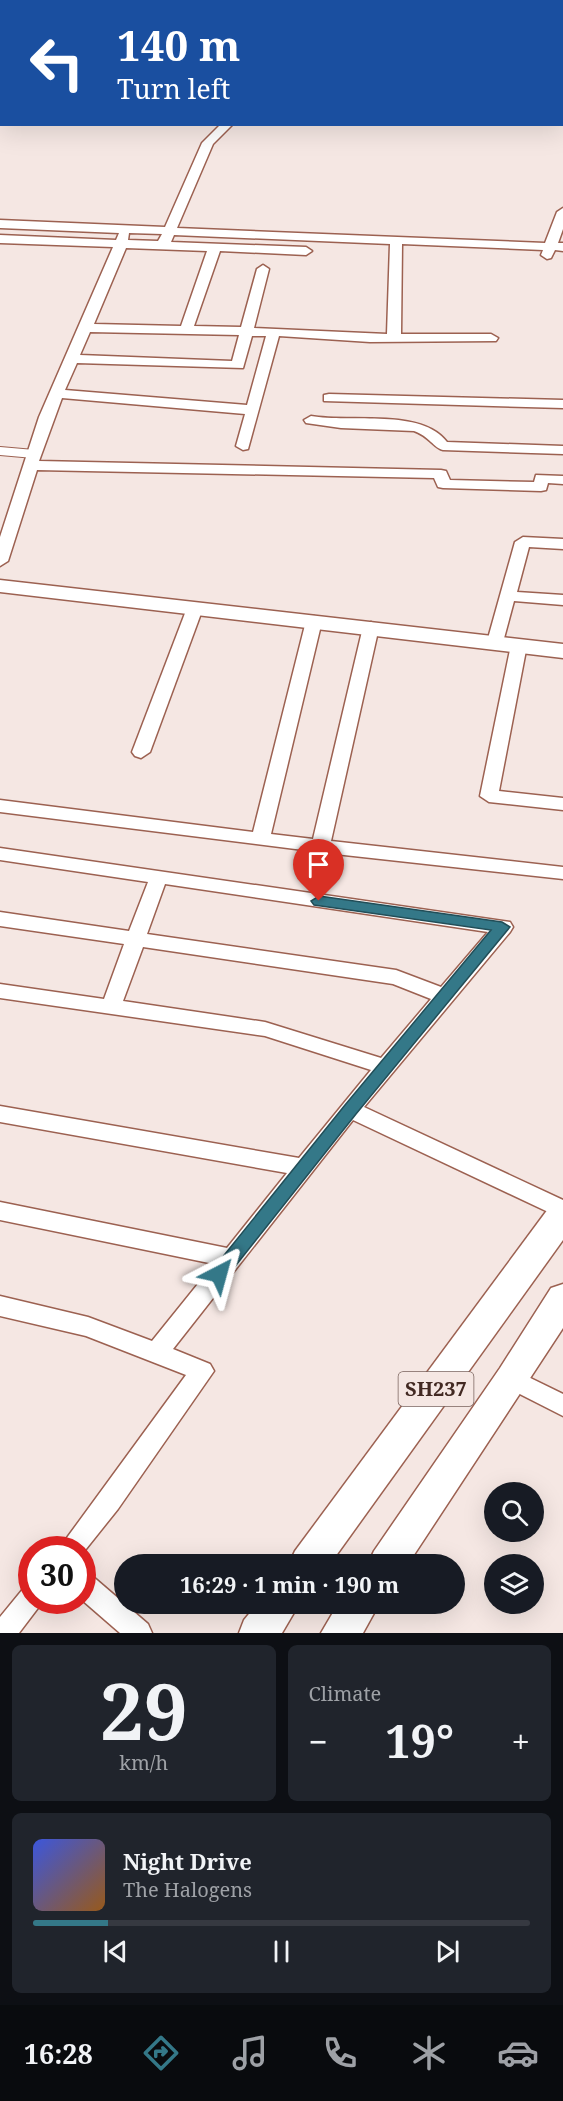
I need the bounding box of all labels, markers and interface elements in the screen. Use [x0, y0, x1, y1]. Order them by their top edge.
text: 140 m [117, 16, 241, 73]
icon: left [18, 24, 96, 102]
text: Turn left [117, 70, 230, 107]
pin [293, 839, 344, 901]
icon: arrive [302, 848, 335, 881]
position arrow [187, 1242, 251, 1306]
road number: SH237 [398, 1372, 474, 1406]
map controls [484, 1482, 544, 1614]
button: search [484, 1482, 544, 1542]
speed limit sign: 30 [18, 1536, 96, 1614]
button: layers [484, 1554, 544, 1614]
text: 16:29 · 1 min · 190 m [180, 1569, 399, 1599]
text: 29 [100, 1657, 188, 1763]
text: Climate [309, 1680, 381, 1707]
text: 19° [385, 1710, 454, 1771]
text: − [309, 1719, 328, 1764]
text: + [512, 1719, 530, 1764]
text: km/h [119, 1749, 168, 1776]
text: Night Drive [123, 1846, 252, 1876]
text: The Halogens [123, 1876, 252, 1903]
icon: previous [99, 1935, 132, 1968]
icon: pause [265, 1935, 298, 1968]
icon: next [431, 1935, 464, 1968]
icon: directions [140, 2032, 182, 2074]
icon: music [229, 2032, 271, 2074]
icon: phone [319, 2032, 361, 2074]
icon: climate [408, 2032, 450, 2074]
icon: car [497, 2032, 539, 2074]
text: 16:28 [24, 2035, 93, 2072]

